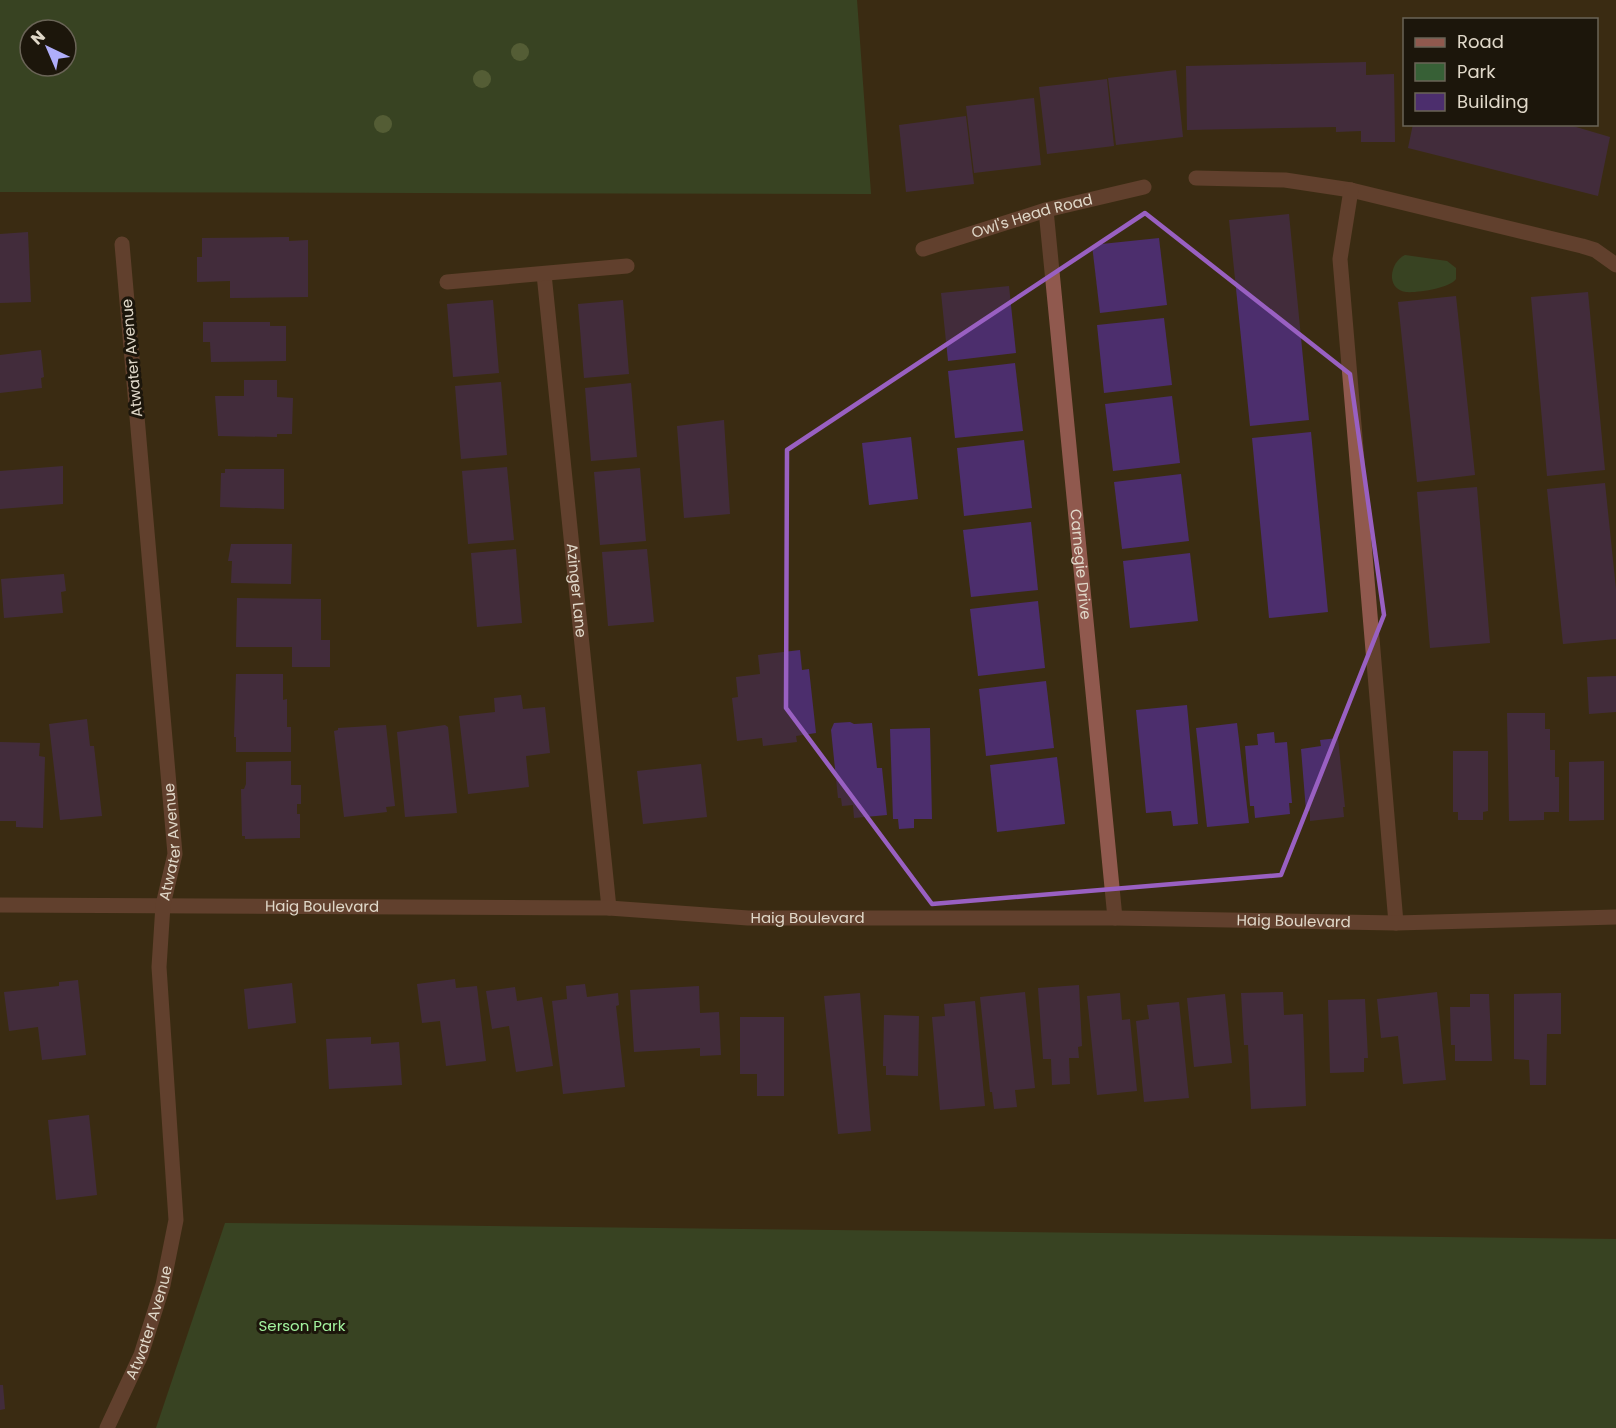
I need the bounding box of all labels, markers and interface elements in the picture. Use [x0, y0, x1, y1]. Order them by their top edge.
north arrow [18, 18, 78, 78]
legend [1403, 18, 1598, 126]
text: N [26, 25, 50, 50]
text: Road [1457, 29, 1504, 54]
text: Park [1457, 59, 1496, 84]
text: Building [1457, 89, 1529, 114]
street label: Owl's Head Road [969, 188, 1095, 243]
street label: Atwater Avenue [116, 298, 147, 418]
street label: Carnegie Drive [1065, 508, 1097, 621]
street label: Azinger Lane [562, 542, 592, 639]
street label: Atwater Avenue [153, 782, 185, 903]
street label: Haig Boulevard [265, 895, 379, 917]
street label: Haig Boulevard [751, 907, 865, 928]
street label: Haig Boulevard [1236, 909, 1351, 932]
street label: Atwater Avenue [120, 1264, 177, 1383]
park label: Serson Park [259, 1315, 346, 1336]

